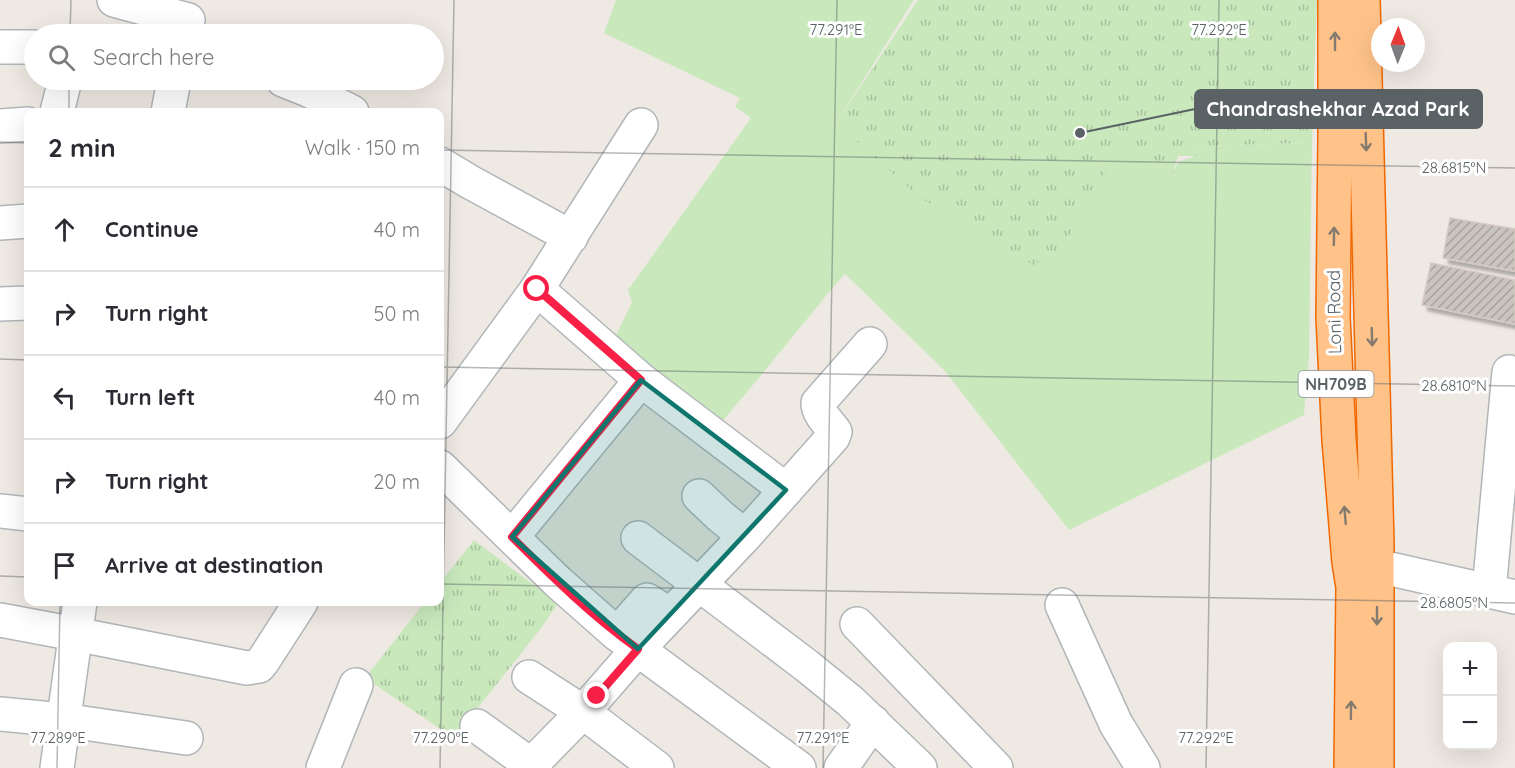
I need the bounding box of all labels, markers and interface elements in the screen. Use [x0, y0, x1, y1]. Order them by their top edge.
north arrow [1371, 18, 1425, 72]
text: 77.291°E [809, 20, 863, 39]
text: 77.292°E [1191, 20, 1247, 39]
search box [24, 24, 444, 90]
one-way arrow [1329, 32, 1341, 52]
icon: search [45, 41, 78, 74]
text: Search here [93, 43, 214, 71]
callout: Chandrashekhar Azad Park [1195, 90, 1482, 128]
text: Chandrashekhar Azad Park [1206, 96, 1470, 121]
text: 2 min [48, 131, 116, 164]
one-way arrow [1361, 132, 1372, 152]
text: Walk · 150 m [305, 135, 420, 160]
text: 28.6815°N [1422, 158, 1486, 177]
icon: ahead [48, 213, 81, 246]
text: Continue [105, 215, 199, 243]
text: 40 m [374, 217, 420, 242]
one-way arrow [1328, 227, 1340, 247]
street label: Loni Road [1322, 270, 1346, 354]
route start [523, 275, 549, 301]
icon: right [48, 297, 81, 330]
text: Turn right [105, 299, 209, 327]
text: 50 m [374, 301, 420, 326]
one-way arrow [1367, 327, 1378, 347]
road number: NH709B [1298, 371, 1374, 397]
text: 28.6810°N [1421, 376, 1487, 395]
icon: left [48, 381, 81, 414]
text: Turn left [105, 383, 195, 411]
text: 40 m [374, 385, 420, 410]
icon: right [48, 465, 81, 498]
text: Turn right [105, 467, 209, 495]
text: 20 m [373, 469, 420, 494]
one-way arrow [1339, 505, 1350, 525]
icon: arrive [48, 549, 81, 582]
text: Arrive at destination [105, 551, 323, 579]
text: 28.6805°N [1420, 593, 1488, 612]
one-way arrow [1371, 606, 1383, 626]
map controls [1443, 642, 1497, 750]
button: + [1443, 642, 1497, 696]
route end [583, 682, 609, 708]
button: − [1443, 696, 1497, 750]
one-way arrow [1345, 700, 1357, 720]
text: 77.289°E [30, 728, 86, 747]
text: 77.290°E [413, 728, 469, 747]
text: 77.291°E [796, 728, 850, 747]
text: 77.292°E [1178, 728, 1234, 747]

